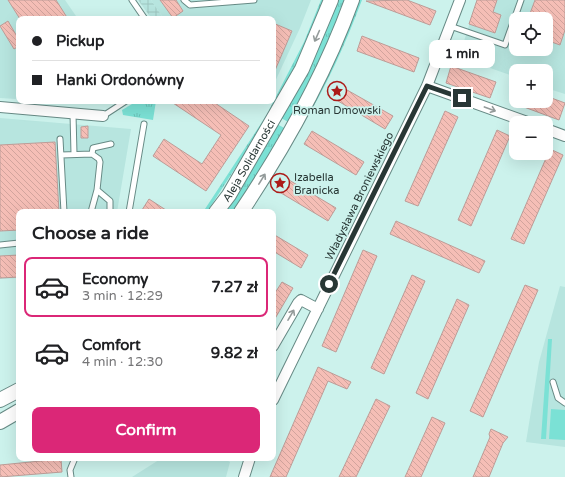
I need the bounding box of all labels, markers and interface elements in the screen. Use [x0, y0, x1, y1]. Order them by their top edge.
map controls [509, 12, 553, 160]
button: locate [509, 12, 553, 56]
one-way arrow [312, 30, 320, 42]
text: Pickup [56, 32, 104, 50]
callout: 1 min [429, 40, 495, 68]
text: 1 min [445, 46, 479, 62]
button: + [509, 64, 553, 108]
text: Hanki Ordonówny [56, 71, 184, 89]
place icon: Roman Dmowski [326, 80, 348, 102]
route end [453, 89, 471, 107]
place label: Roman Dmowski [293, 104, 381, 117]
one-way arrow [484, 105, 496, 113]
button: − [509, 116, 553, 160]
street label: Aleja Solidarności [220, 118, 278, 205]
street label: Władysława Broniewskiego [323, 130, 396, 263]
place label: Izabella Branicka [294, 171, 339, 197]
place icon: Izabella Branicka [269, 172, 291, 194]
one-way arrow [259, 173, 267, 185]
text: Choose a ride [32, 222, 149, 244]
icon: car [34, 269, 70, 305]
text: Economy [82, 270, 148, 288]
route start [320, 275, 338, 293]
text: 7.27 zł [211, 278, 258, 296]
text: 3 min · 12:29 [82, 288, 163, 304]
one-way arrow [287, 309, 295, 321]
icon: car [34, 335, 70, 371]
text: Comfort [82, 336, 141, 354]
text: 9.82 zł [211, 344, 258, 362]
text: 4 min · 12:30 [82, 354, 163, 370]
button: Confirm [32, 407, 260, 453]

